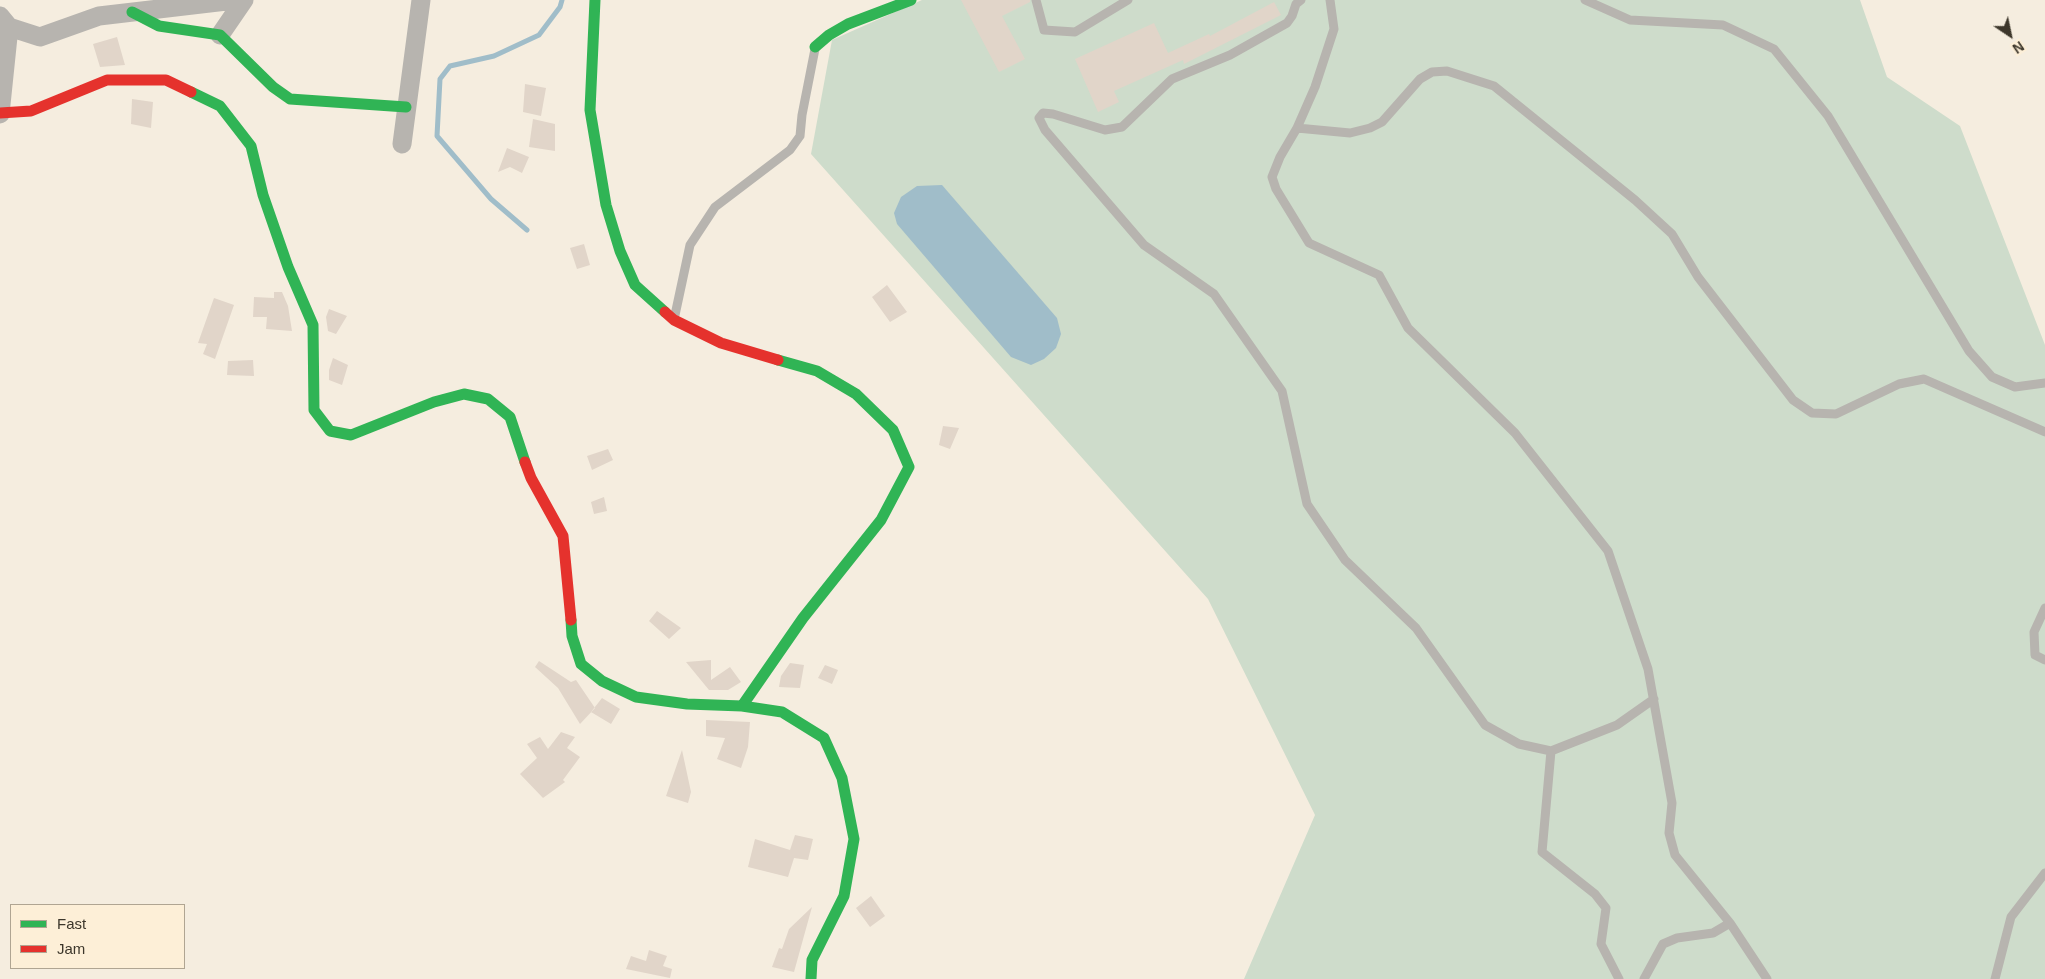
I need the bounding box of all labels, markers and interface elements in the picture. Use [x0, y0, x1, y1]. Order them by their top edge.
north arrow [1985, 10, 2035, 60]
text: N [2010, 38, 2027, 57]
legend [10, 904, 185, 969]
text: Fast [57, 915, 86, 932]
text: Jam [57, 940, 85, 957]

